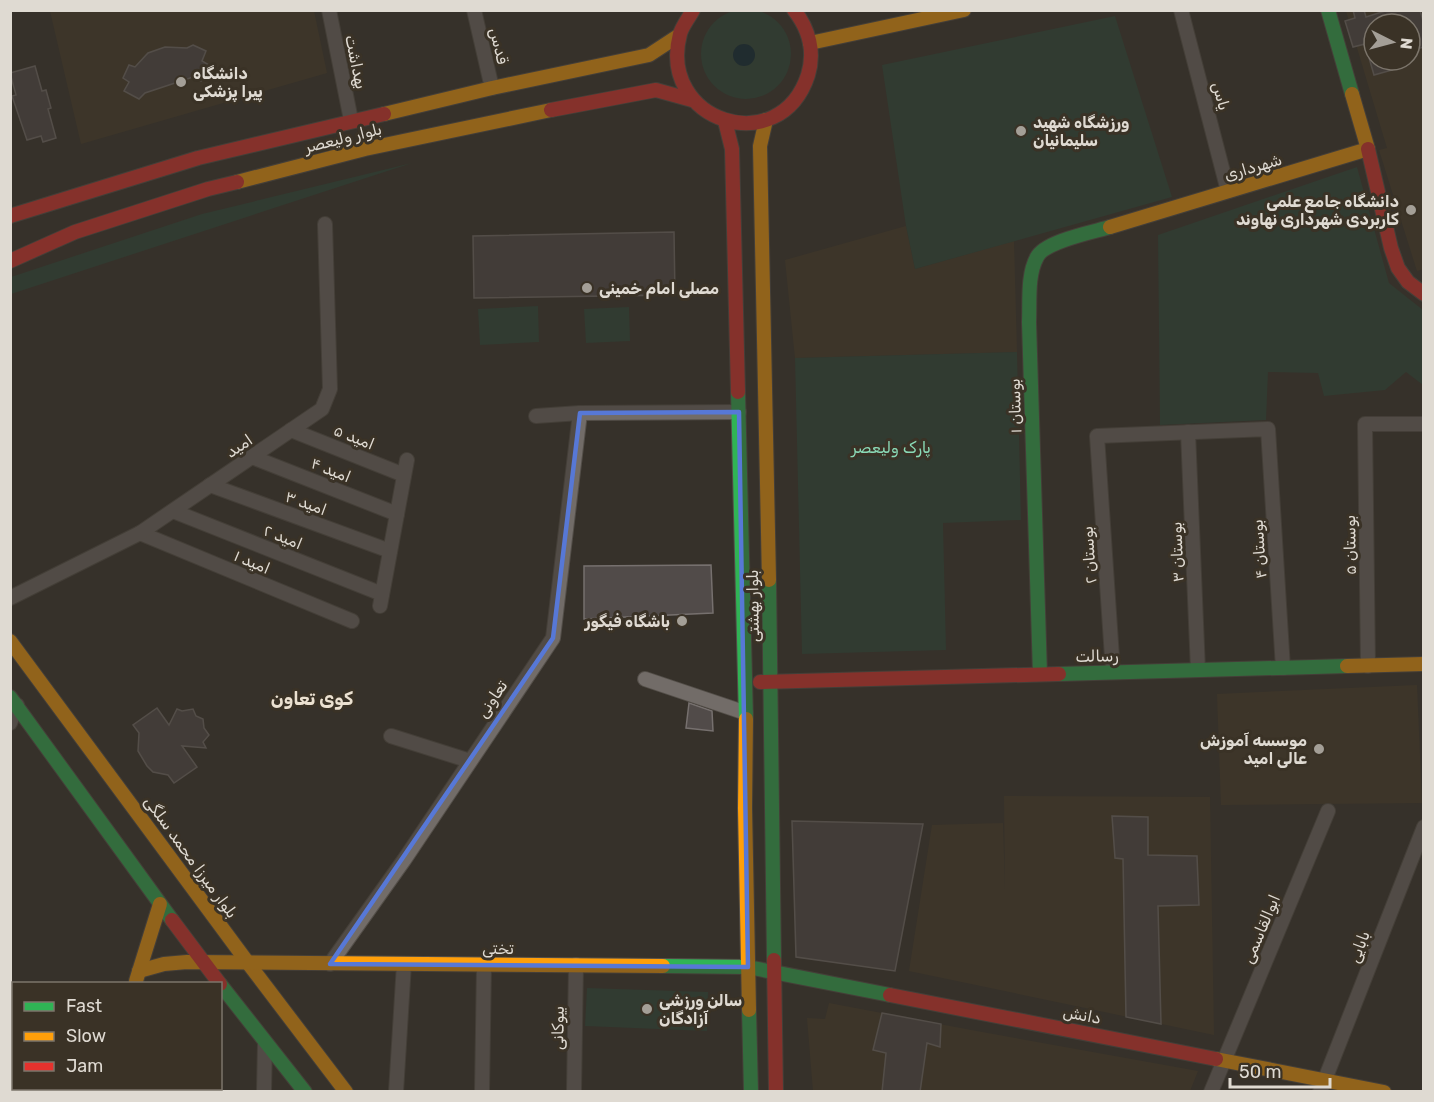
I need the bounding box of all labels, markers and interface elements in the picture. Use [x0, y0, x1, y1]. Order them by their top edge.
north arrow [1362, 12, 1422, 72]
street label: قدس [486, 26, 512, 66]
street label: بهداشت [340, 33, 371, 91]
text: N [1396, 37, 1416, 50]
place label: دانشگاه پیرا پزشکی [193, 64, 263, 103]
marker: دانشگاه پیرا پزشکی [174, 75, 188, 89]
street label: یاس [1208, 80, 1234, 112]
place label: ورزشگاه شهید سلیمانیان [1033, 113, 1129, 150]
street label: بلوار ولیعصر [302, 119, 384, 158]
marker: ورزشگاه شهید سلیمانیان [1014, 124, 1028, 138]
street label: شهرداری [1222, 150, 1284, 185]
place label: دانشگاه جامع علمی کاربردی شهرداری نهاوند [1236, 192, 1399, 229]
marker: دانشگاه جامع علمی کاربردی شهرداری نهاوند [1404, 203, 1418, 217]
place label: مصلی امام خمینی [599, 279, 719, 299]
marker: مصلی امام خمینی [580, 281, 594, 295]
street label: بوستان ۱ [1005, 378, 1026, 434]
street label: امید ۵ [331, 420, 377, 454]
street label: امید [222, 430, 256, 462]
park label: پارک ولیعصر [850, 438, 931, 458]
street label: امید ۴ [308, 453, 354, 487]
street label: امید ۳ [283, 487, 329, 519]
street label: بوستان ۵ [1340, 515, 1361, 575]
street label: بوستان ۴ [1247, 519, 1272, 579]
street label: امید ۲ [261, 521, 305, 553]
street label: بوستان ۳ [1166, 521, 1189, 583]
street label: بوستان ۲ [1077, 525, 1101, 585]
street label: امید ۱ [231, 546, 273, 578]
street label: بلوار بهشتی [743, 569, 764, 643]
place label: باشگاه فیگور [584, 612, 670, 631]
marker: باشگاه فیگور [675, 614, 689, 628]
street label: رسالت [1075, 646, 1119, 667]
street label: تعاونی [473, 677, 512, 722]
district label: کوی تعاون [271, 688, 353, 710]
place label: موسسه آموزش عالی امید [1200, 731, 1307, 768]
marker: موسسه آموزش عالی امید [1312, 742, 1326, 756]
street label: بلوار میرزا محمد سلگی [139, 792, 242, 922]
street label: ابوالقاسمی [1238, 892, 1285, 967]
street label: بابایی [1344, 928, 1374, 966]
street label: تختی [482, 939, 514, 958]
legend [12, 982, 222, 1090]
place label: سالن ورزشی آزادگان [659, 991, 742, 1028]
text: Fast [66, 995, 102, 1017]
marker: سالن ورزشی آزادگان [640, 1002, 654, 1016]
street label: دانش [1061, 1002, 1103, 1028]
street label: بیوکانی [548, 1006, 569, 1050]
text: Slow [66, 1025, 106, 1047]
scale bar [1230, 1051, 1330, 1089]
text: Jam [66, 1055, 103, 1077]
text: 50 m [1239, 1061, 1282, 1083]

